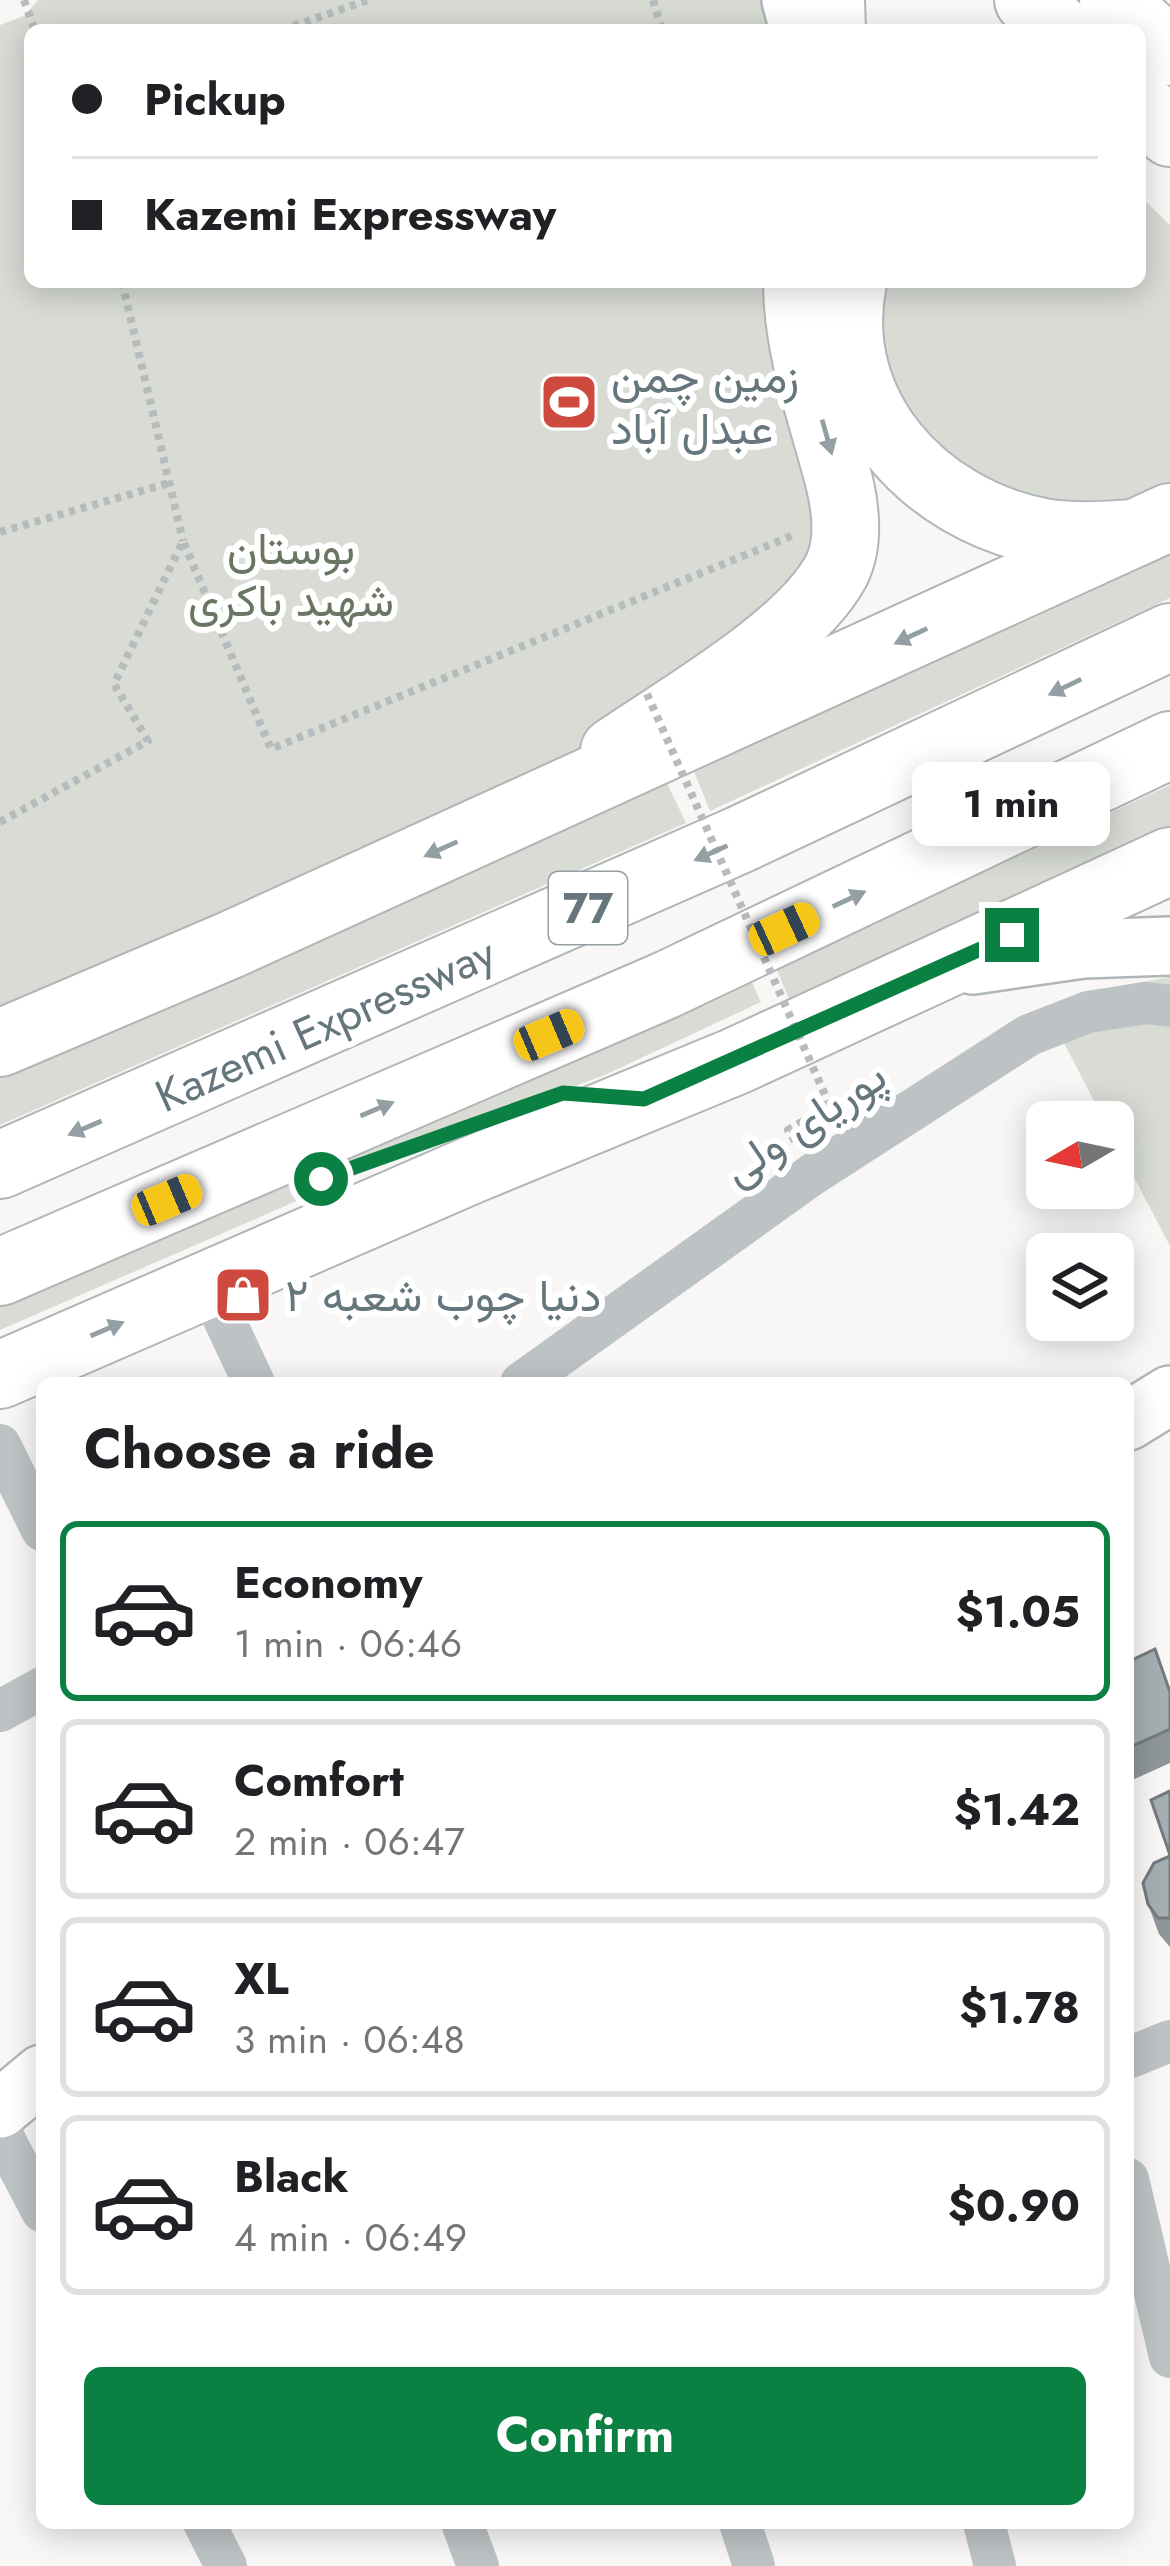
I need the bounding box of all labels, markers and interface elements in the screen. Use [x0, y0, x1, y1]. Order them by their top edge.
text: Pickup [144, 67, 286, 132]
text: Kazemi Expressway [144, 182, 556, 247]
place label: زمین چمن عبدل آباد [611, 344, 799, 461]
sports icon: زمین چمن عبدل آباد [538, 371, 600, 433]
one-way arrow [818, 419, 837, 456]
park label: بوستان شهید باکری [188, 516, 394, 633]
one-way arrow [893, 626, 928, 646]
one-way arrow [1047, 677, 1082, 697]
callout: 1 min [913, 761, 1111, 845]
text: 1 min [963, 775, 1059, 832]
one-way arrow [423, 840, 458, 860]
one-way arrow [694, 843, 729, 863]
road number: 77 [549, 872, 627, 944]
one-way arrow [832, 889, 867, 909]
car [744, 897, 824, 961]
route end [985, 908, 1039, 962]
street label: Kazemi Expressway [145, 920, 506, 1129]
car [509, 1004, 589, 1066]
street label: پوریای ولی [709, 1044, 899, 1201]
one-way arrow [360, 1099, 396, 1118]
north arrow [1026, 1101, 1134, 1209]
map controls [1026, 1101, 1134, 1341]
one-way arrow [68, 1119, 103, 1139]
route start [294, 1152, 348, 1206]
car [127, 1169, 207, 1231]
button: layers [1026, 1233, 1134, 1341]
place label: دنیا چوب شعبه ۲ [285, 1263, 601, 1328]
shop icon: دنیا چوب شعبه ۲ [212, 1264, 274, 1326]
one-way arrow [90, 1318, 125, 1338]
text: Choose a ride [84, 1410, 435, 1488]
text: Economy [234, 1550, 422, 1615]
icon: car [90, 1557, 198, 1665]
text: $1.05 [956, 1579, 1080, 1644]
text: 1 min · 06:46 [234, 1615, 462, 1672]
text: Comfort [234, 1748, 404, 1813]
icon: car [90, 1755, 198, 1863]
text: $1.42 [954, 1777, 1080, 1842]
text: 2 min · 06:47 [234, 1813, 465, 1870]
text: XL [234, 1946, 289, 2011]
icon: car [90, 1953, 198, 2061]
text: $1.78 [959, 1975, 1080, 2040]
text: 3 min · 06:48 [234, 2011, 465, 2068]
text: Black [234, 2144, 348, 2209]
icon: car [90, 2151, 198, 2259]
text: $0.90 [948, 2173, 1080, 2238]
text: 4 min · 06:49 [234, 2209, 467, 2266]
button: Confirm [84, 2367, 1086, 2505]

